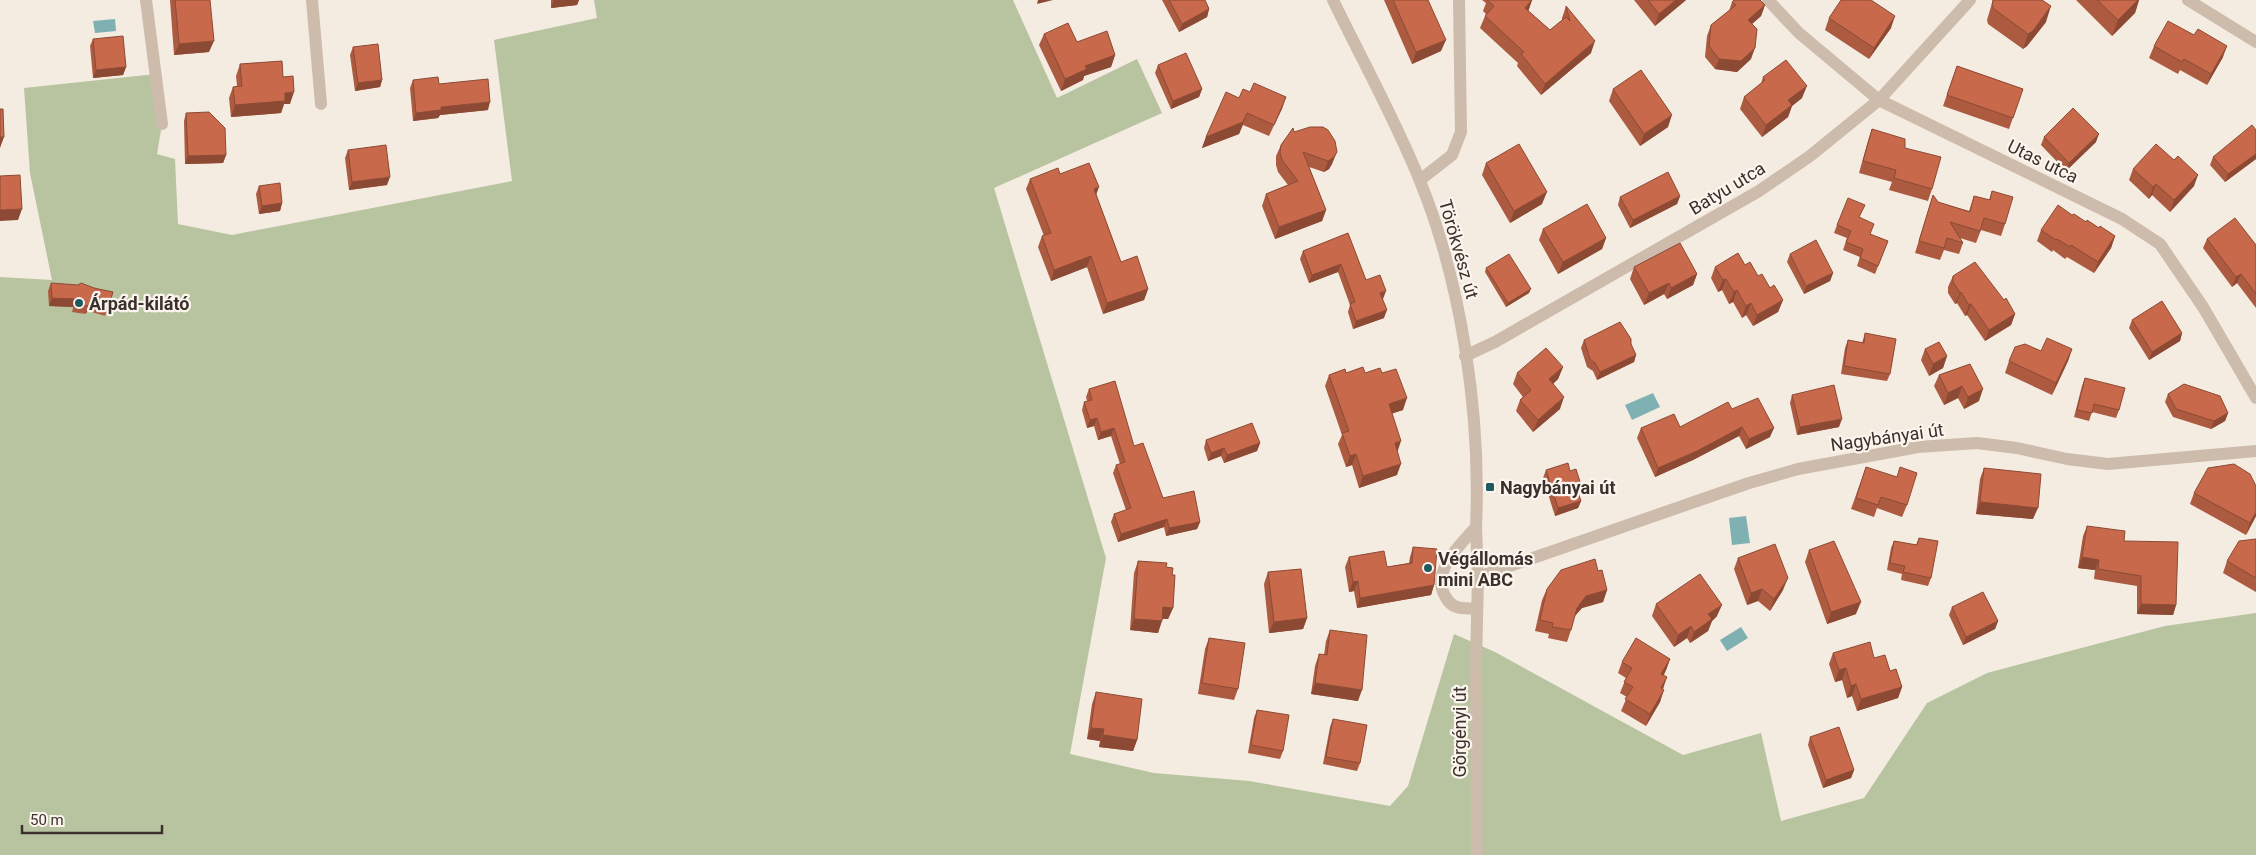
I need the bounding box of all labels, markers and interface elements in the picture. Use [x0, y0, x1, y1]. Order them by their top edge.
street label: Utas utca [2004, 135, 2082, 187]
street label: Batyu utca [1685, 157, 1769, 219]
street label: Törökvész út [1435, 197, 1483, 301]
place label: Árpád-kilátó [89, 293, 189, 314]
marker: Árpád-kilátó [73, 297, 85, 309]
street label: Nagybányai út [1829, 419, 1945, 455]
place label: Nagybányai út [1500, 477, 1616, 498]
marker: Nagybányai út [1484, 481, 1496, 493]
place label: Végállomás mini ABC [1438, 548, 1533, 590]
marker: Végállomás mini ABC [1422, 562, 1434, 574]
street label: Görgényi út [1449, 686, 1470, 778]
scale bar [22, 802, 162, 834]
text: 50 m [30, 811, 64, 829]

